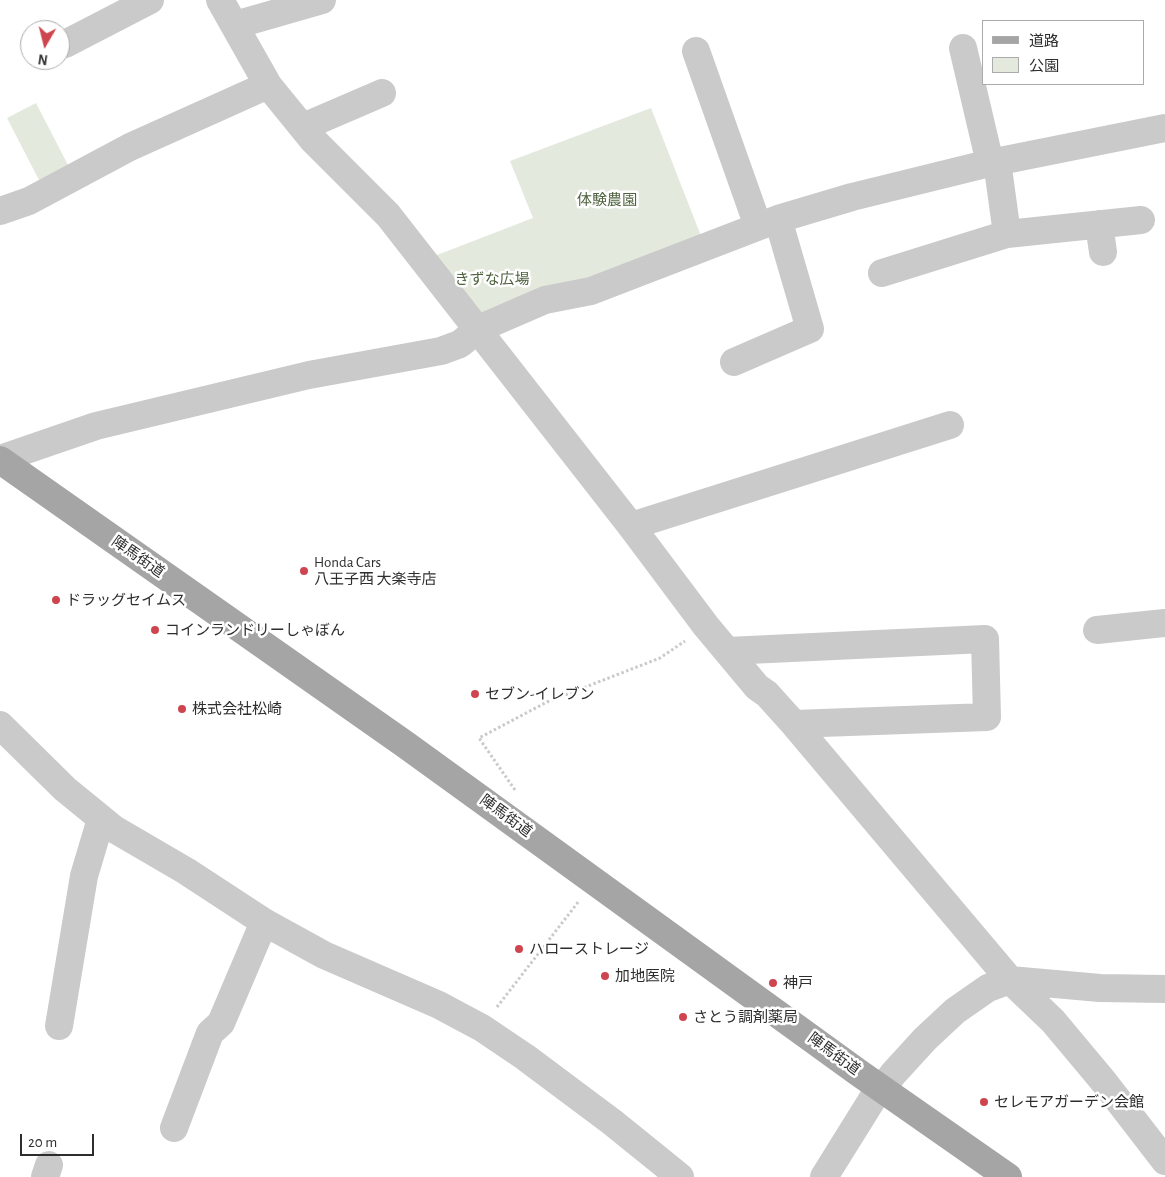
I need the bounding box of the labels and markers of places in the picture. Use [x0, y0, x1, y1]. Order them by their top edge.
place label: Honda Cars 八王子西 大楽寺店 [314, 553, 436, 588]
marker: Honda Cars 八王子西 大楽寺店 [298, 565, 310, 577]
place label: ドラッグセイムス [66, 591, 186, 609]
marker: ドラッグセイムス [50, 594, 62, 606]
place label: コインランドリーしゃぼん [165, 621, 345, 639]
marker: コインランドリーしゃぼん [149, 624, 161, 636]
place label: セブン-イレブン [485, 685, 595, 703]
marker: セブン-イレブン [469, 688, 481, 700]
place label: 株式会社松崎 [192, 700, 282, 718]
marker: 株式会社松崎 [176, 703, 188, 715]
place label: ハローストレージ [529, 940, 649, 958]
marker: ハローストレージ [513, 943, 525, 955]
place label: 加地医院 [615, 967, 675, 985]
marker: 加地医院 [599, 970, 611, 982]
place label: 神戸 [783, 974, 813, 992]
marker: 神戸 [767, 977, 779, 989]
place label: さとう調剤薬局 [693, 1008, 798, 1026]
marker: さとう調剤薬局 [677, 1011, 689, 1023]
place label: セレモアガーデン会館 [994, 1093, 1144, 1111]
marker: セレモアガーデン会館 [978, 1096, 990, 1108]

